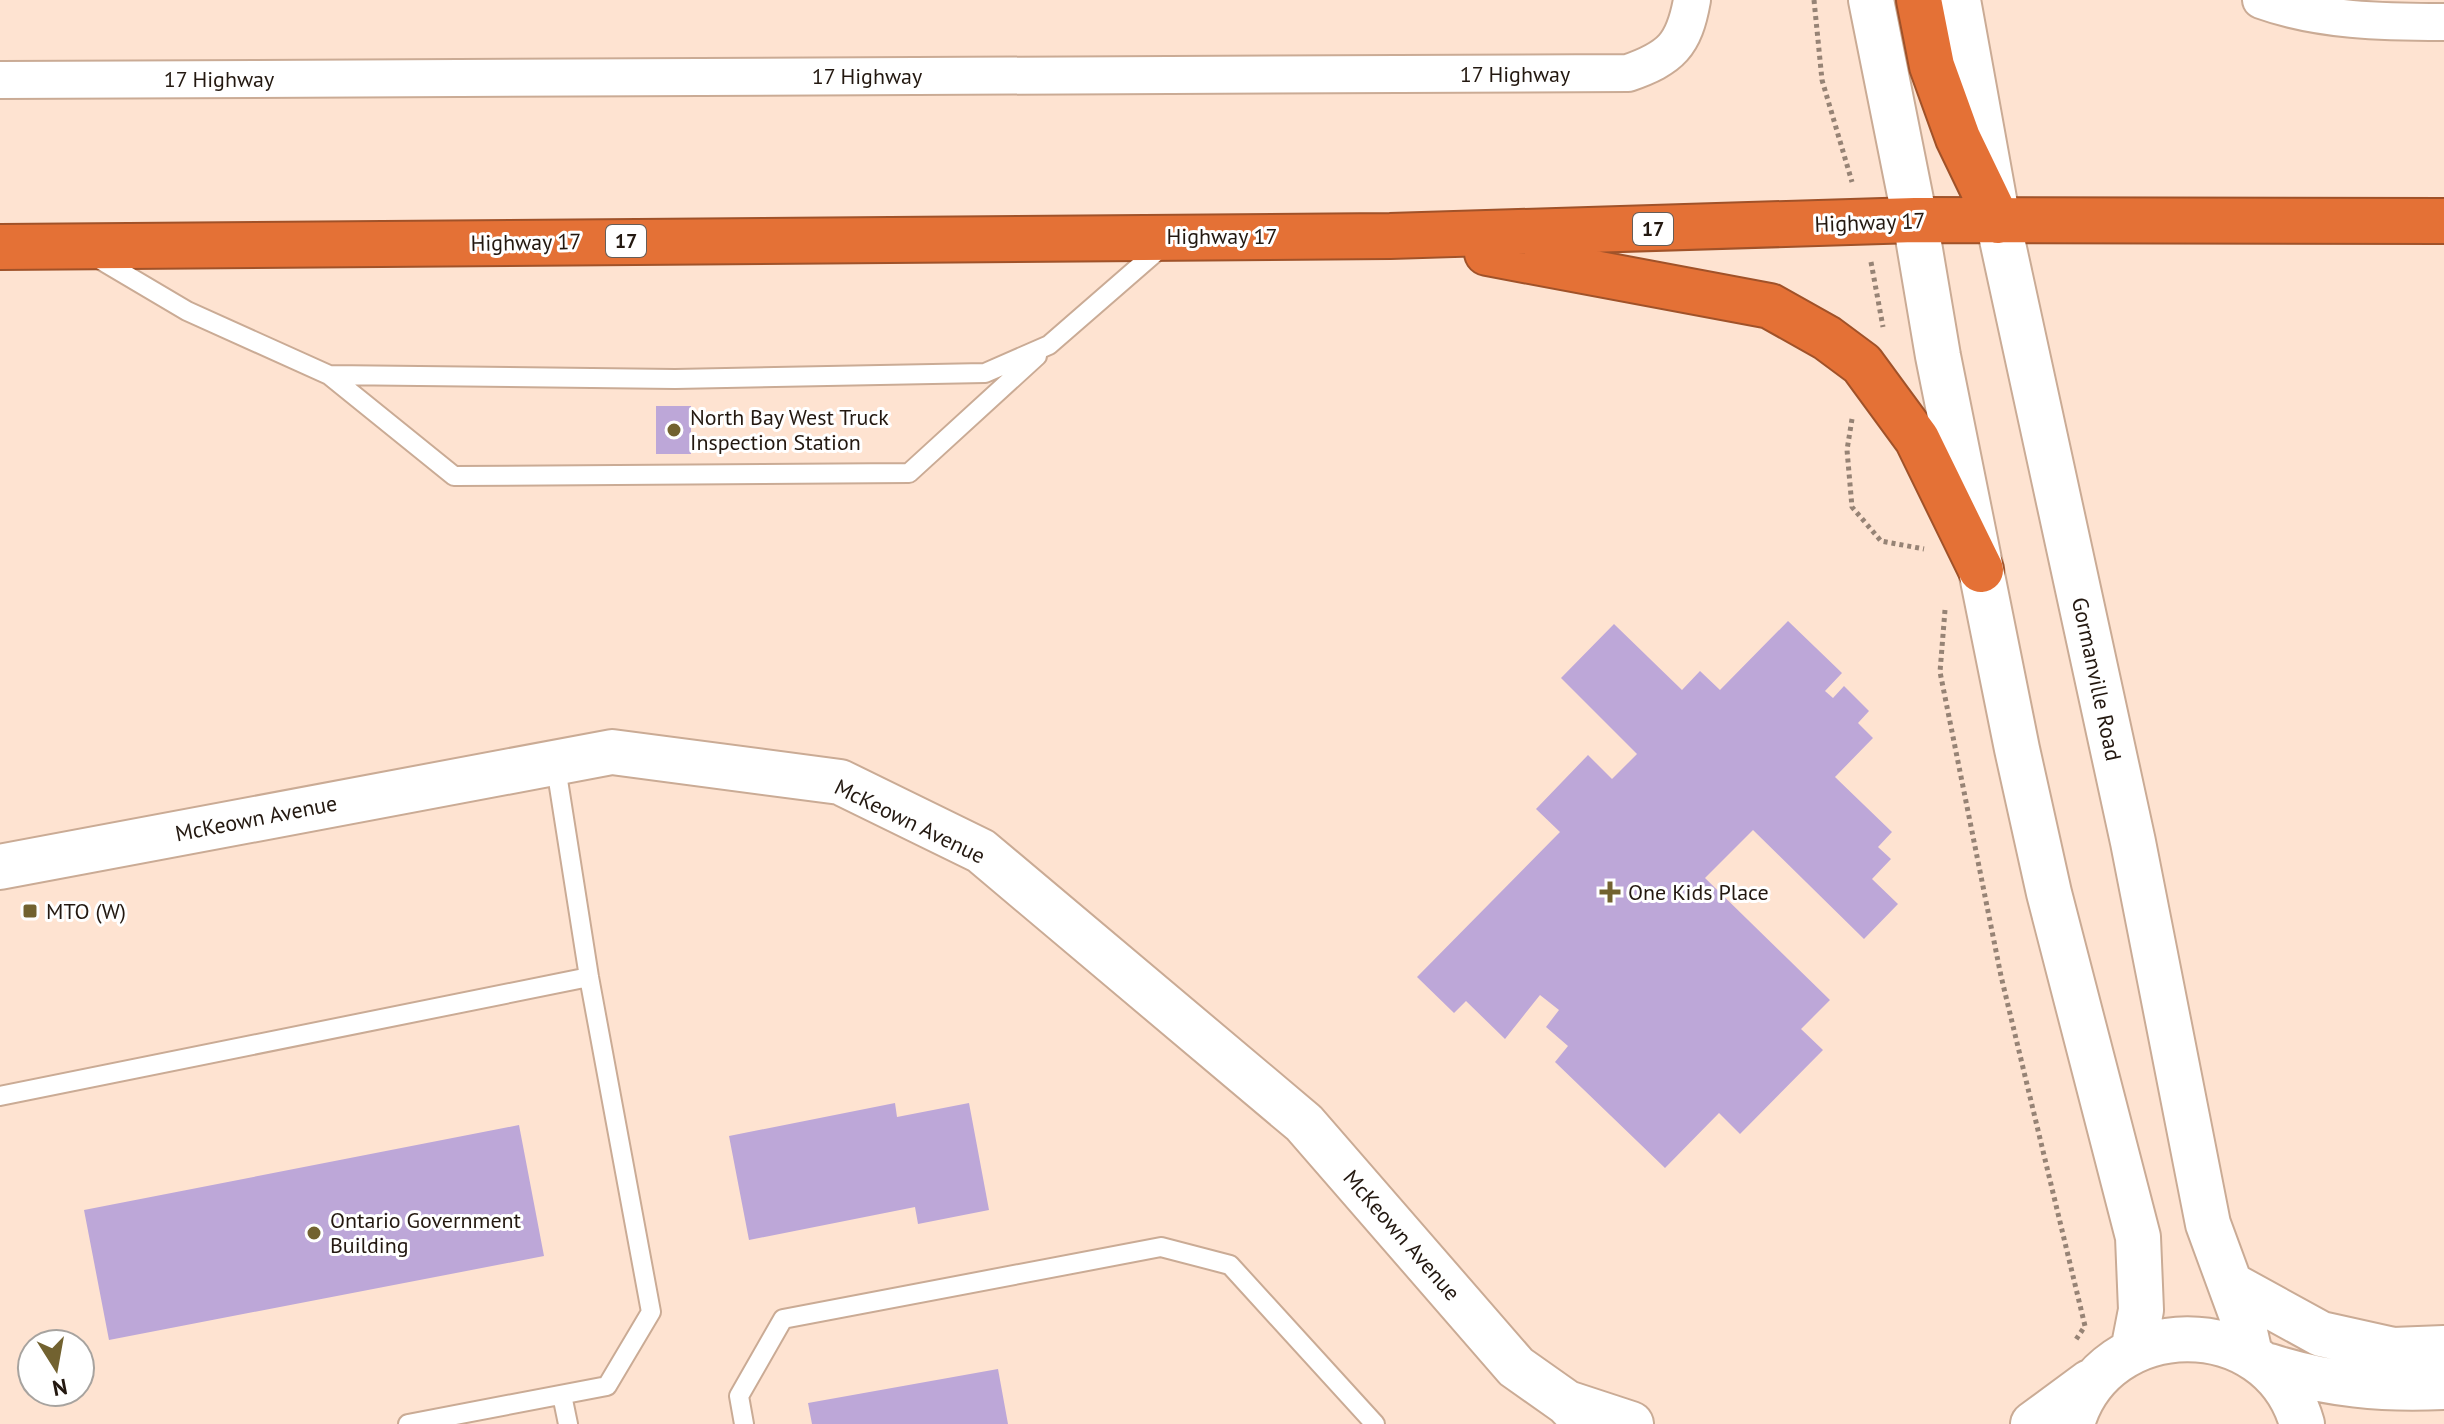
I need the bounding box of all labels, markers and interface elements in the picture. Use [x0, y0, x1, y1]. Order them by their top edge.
street label: 17 Highway [1460, 60, 1571, 88]
street label: 17 Highway [812, 62, 923, 90]
street label: 17 Highway [164, 65, 275, 93]
street label: Highway 17 [1814, 206, 1926, 238]
road number: 17 [1633, 213, 1673, 245]
street label: Highway 17 [1167, 222, 1277, 250]
road number: 17 [606, 225, 646, 257]
street label: Highway 17 [470, 227, 582, 257]
place label: North Bay West Truck Inspection Station [690, 403, 889, 456]
marker: North Bay West Truck Inspection Station [665, 421, 683, 439]
street label: Gormanville Road [2066, 595, 2128, 763]
street label: McKeown Avenue [830, 772, 990, 870]
street label: McKeown Avenue [173, 789, 339, 847]
place label: One Kids Place [1628, 878, 1769, 906]
marker: One Kids Place [1599, 881, 1621, 903]
place label: MTO (W) [46, 897, 126, 925]
marker: MTO (W) [21, 902, 39, 920]
street label: McKeown Avenue [1338, 1164, 1466, 1306]
place label: Ontario Government Building [330, 1206, 522, 1259]
marker: Ontario Government Building [305, 1224, 323, 1242]
north arrow [16, 1328, 96, 1408]
text: N [50, 1373, 70, 1403]

